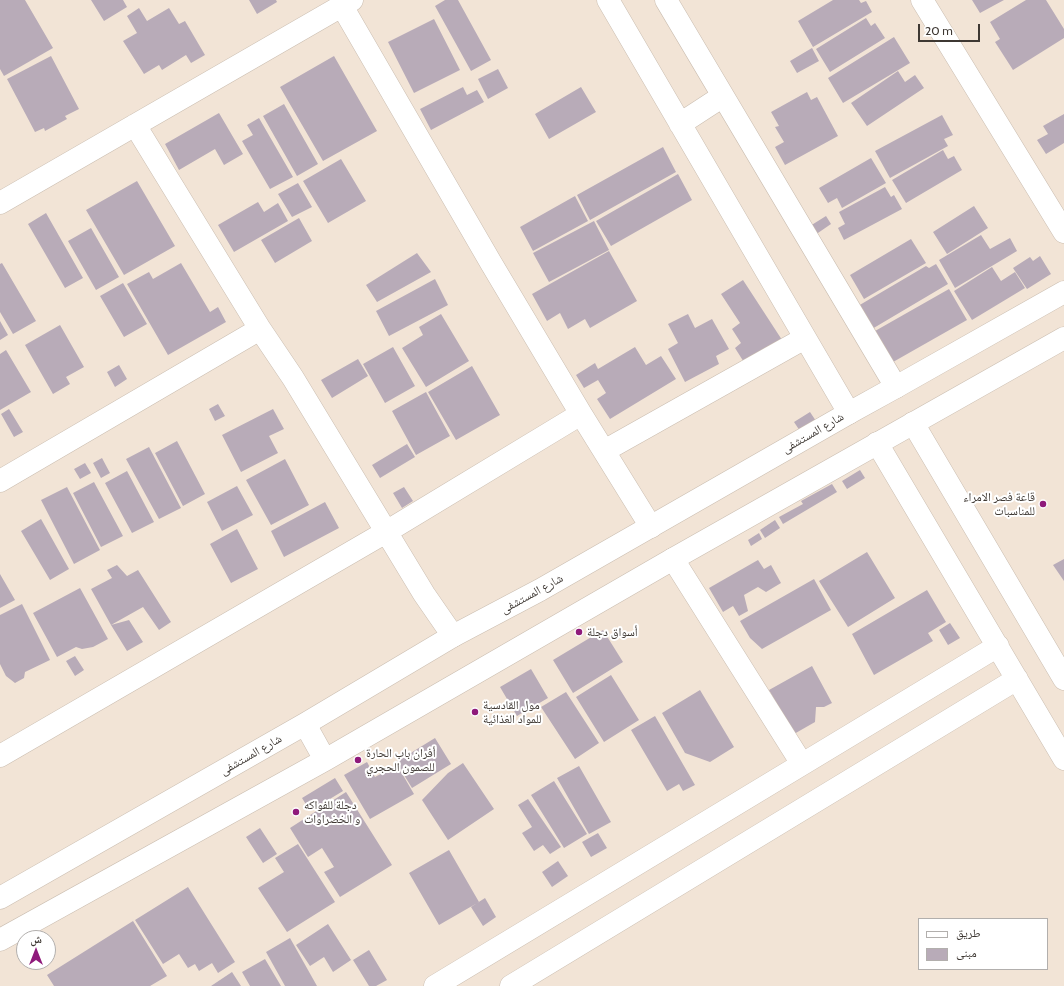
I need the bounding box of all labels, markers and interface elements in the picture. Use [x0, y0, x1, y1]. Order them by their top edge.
scale bar [920, 16, 982, 42]
text: 20 m [925, 23, 953, 38]
street label: شارع المستشفى [780, 410, 846, 456]
place label: قاعة فصر الامراء للمناسبات [963, 490, 1035, 518]
marker: قاعة فصر الامراء للمناسبات [1038, 499, 1048, 509]
street label: شارع المستشفى [498, 571, 566, 617]
place label: أسواق دجلة [587, 625, 638, 639]
marker: أسواق دجلة [574, 627, 584, 637]
place label: مول القادسية للمواد الغذائية [483, 698, 542, 726]
marker: مول القادسية للمواد الغذائية [470, 707, 480, 717]
street label: شارع المستشفى [218, 732, 284, 778]
place label: أفران باب الحارة للصمون الحجري [366, 746, 436, 774]
marker: أفران باب الحارة للصمون الحجري [353, 755, 363, 765]
place label: دجلة للفواكه و الخضراوات [304, 798, 360, 826]
marker: دجلة للفواكه و الخضراوات [291, 807, 301, 817]
legend [918, 918, 1048, 970]
text: طريق [956, 925, 981, 940]
north arrow [16, 930, 56, 970]
text: ش [30, 932, 42, 946]
text: مبنى [956, 945, 977, 960]

